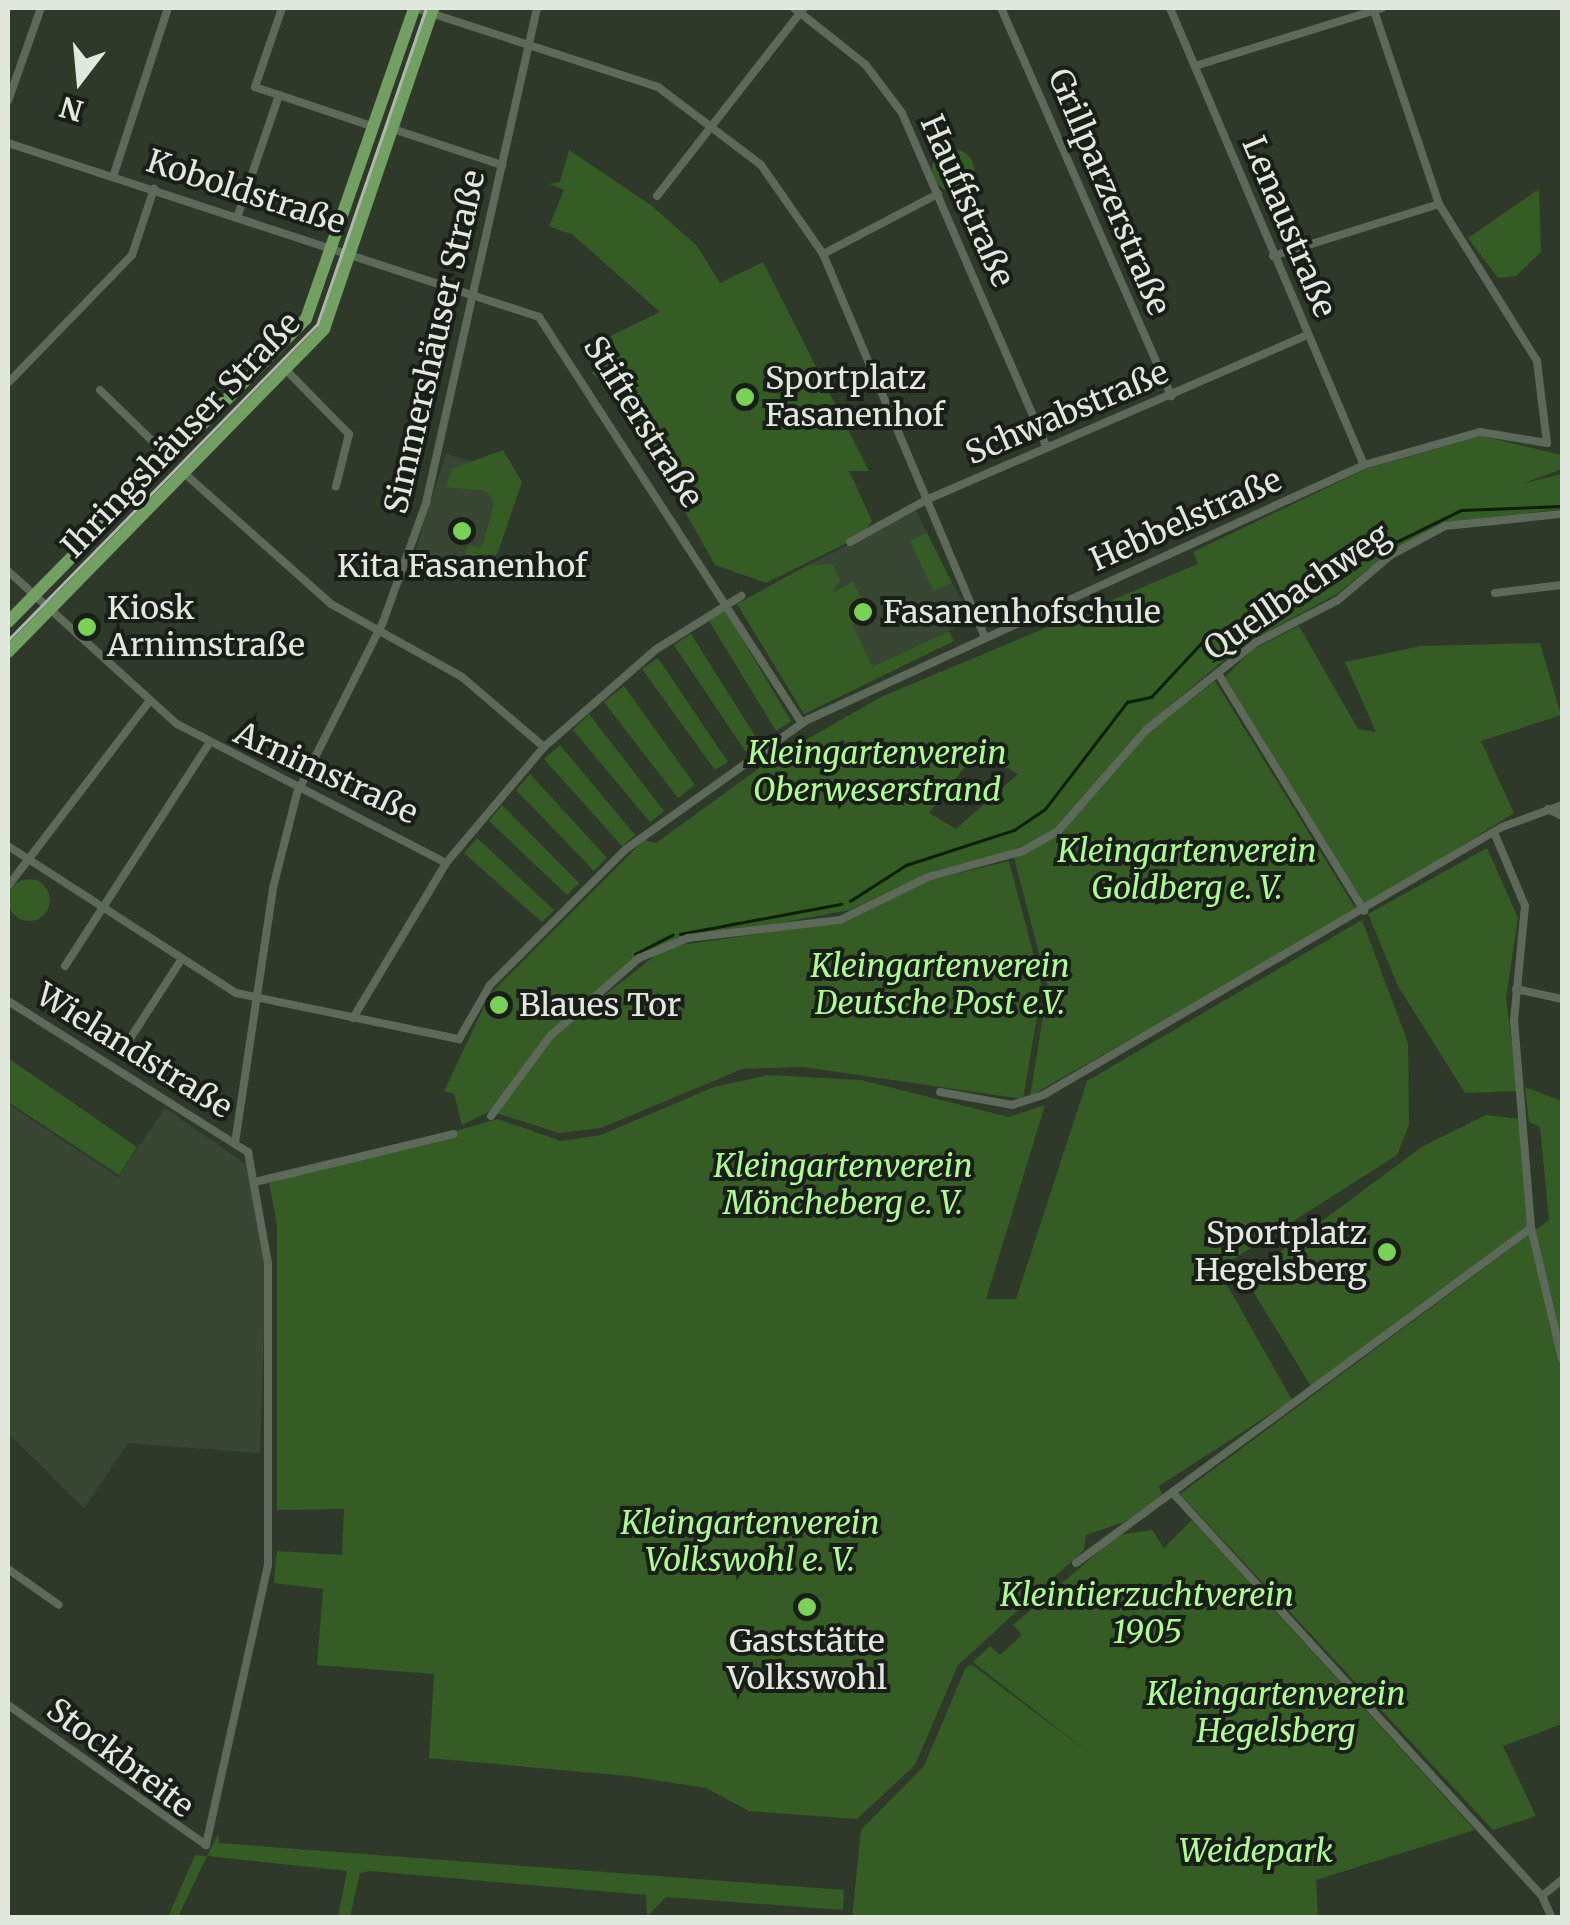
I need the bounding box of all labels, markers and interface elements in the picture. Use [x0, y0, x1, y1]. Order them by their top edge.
north arrow [30, 30, 130, 130]
street label: Grillparzerstraße [1040, 63, 1178, 321]
text: N [56, 88, 87, 129]
street label: Hauffstraße [912, 109, 1022, 293]
street label: Lenaustraße [1234, 131, 1344, 323]
street label: Koboldstraße [142, 142, 350, 242]
street label: Simmershäuser Straße [377, 167, 493, 517]
street label: Ihringshäuser Straße [54, 304, 308, 566]
street label: Stifterstraße [575, 329, 711, 515]
street label: Schwabstraße [960, 353, 1174, 473]
place label: Sportplatz Fasanenhof [765, 360, 944, 435]
marker: Sportplatz Fasanenhof [734, 386, 756, 408]
street label: Hebbelstraße [1084, 461, 1288, 579]
street label: Quellbachweg [1197, 516, 1397, 668]
marker: Kita Fasanenhof [451, 520, 473, 542]
place label: Kita Fasanenhof [337, 547, 587, 585]
place label: Kiosk Arnimstraße [107, 590, 305, 665]
place label: Fasanenhofschule [883, 593, 1161, 631]
marker: Fasanenhofschule [852, 601, 874, 623]
marker: Kiosk Arnimstraße [76, 616, 98, 638]
street label: Arnimstraße [228, 714, 424, 832]
park label: Kleingartenverein Oberweserstrand [747, 735, 1007, 810]
park label: Kleingartenverein Goldberg e. V. [1057, 833, 1317, 908]
park label: Kleingartenverein Deutsche Post e.V. [810, 948, 1070, 1023]
street label: Wielandstraße [29, 975, 239, 1127]
place label: Blaues Tor [519, 986, 681, 1024]
marker: Blaues Tor [488, 994, 510, 1016]
park label: Kleingartenverein Möncheberg e. V. [713, 1148, 973, 1223]
place label: Sportplatz Hegelsberg [1194, 1215, 1367, 1290]
marker: Sportplatz Hegelsberg [1376, 1241, 1398, 1263]
park label: Kleingartenverein Volkswohl e. V. [620, 1505, 880, 1580]
park label: Kleintierzuchtverein 1905 [1000, 1577, 1294, 1652]
marker: Gaststätte Volkswohl [796, 1596, 818, 1618]
place label: Gaststätte Volkswohl [727, 1623, 887, 1698]
park label: Kleingartenverein Hegelsberg [1146, 1676, 1406, 1751]
street label: Stockbreite [39, 1690, 201, 1826]
park label: Weidepark [1179, 1832, 1333, 1870]

